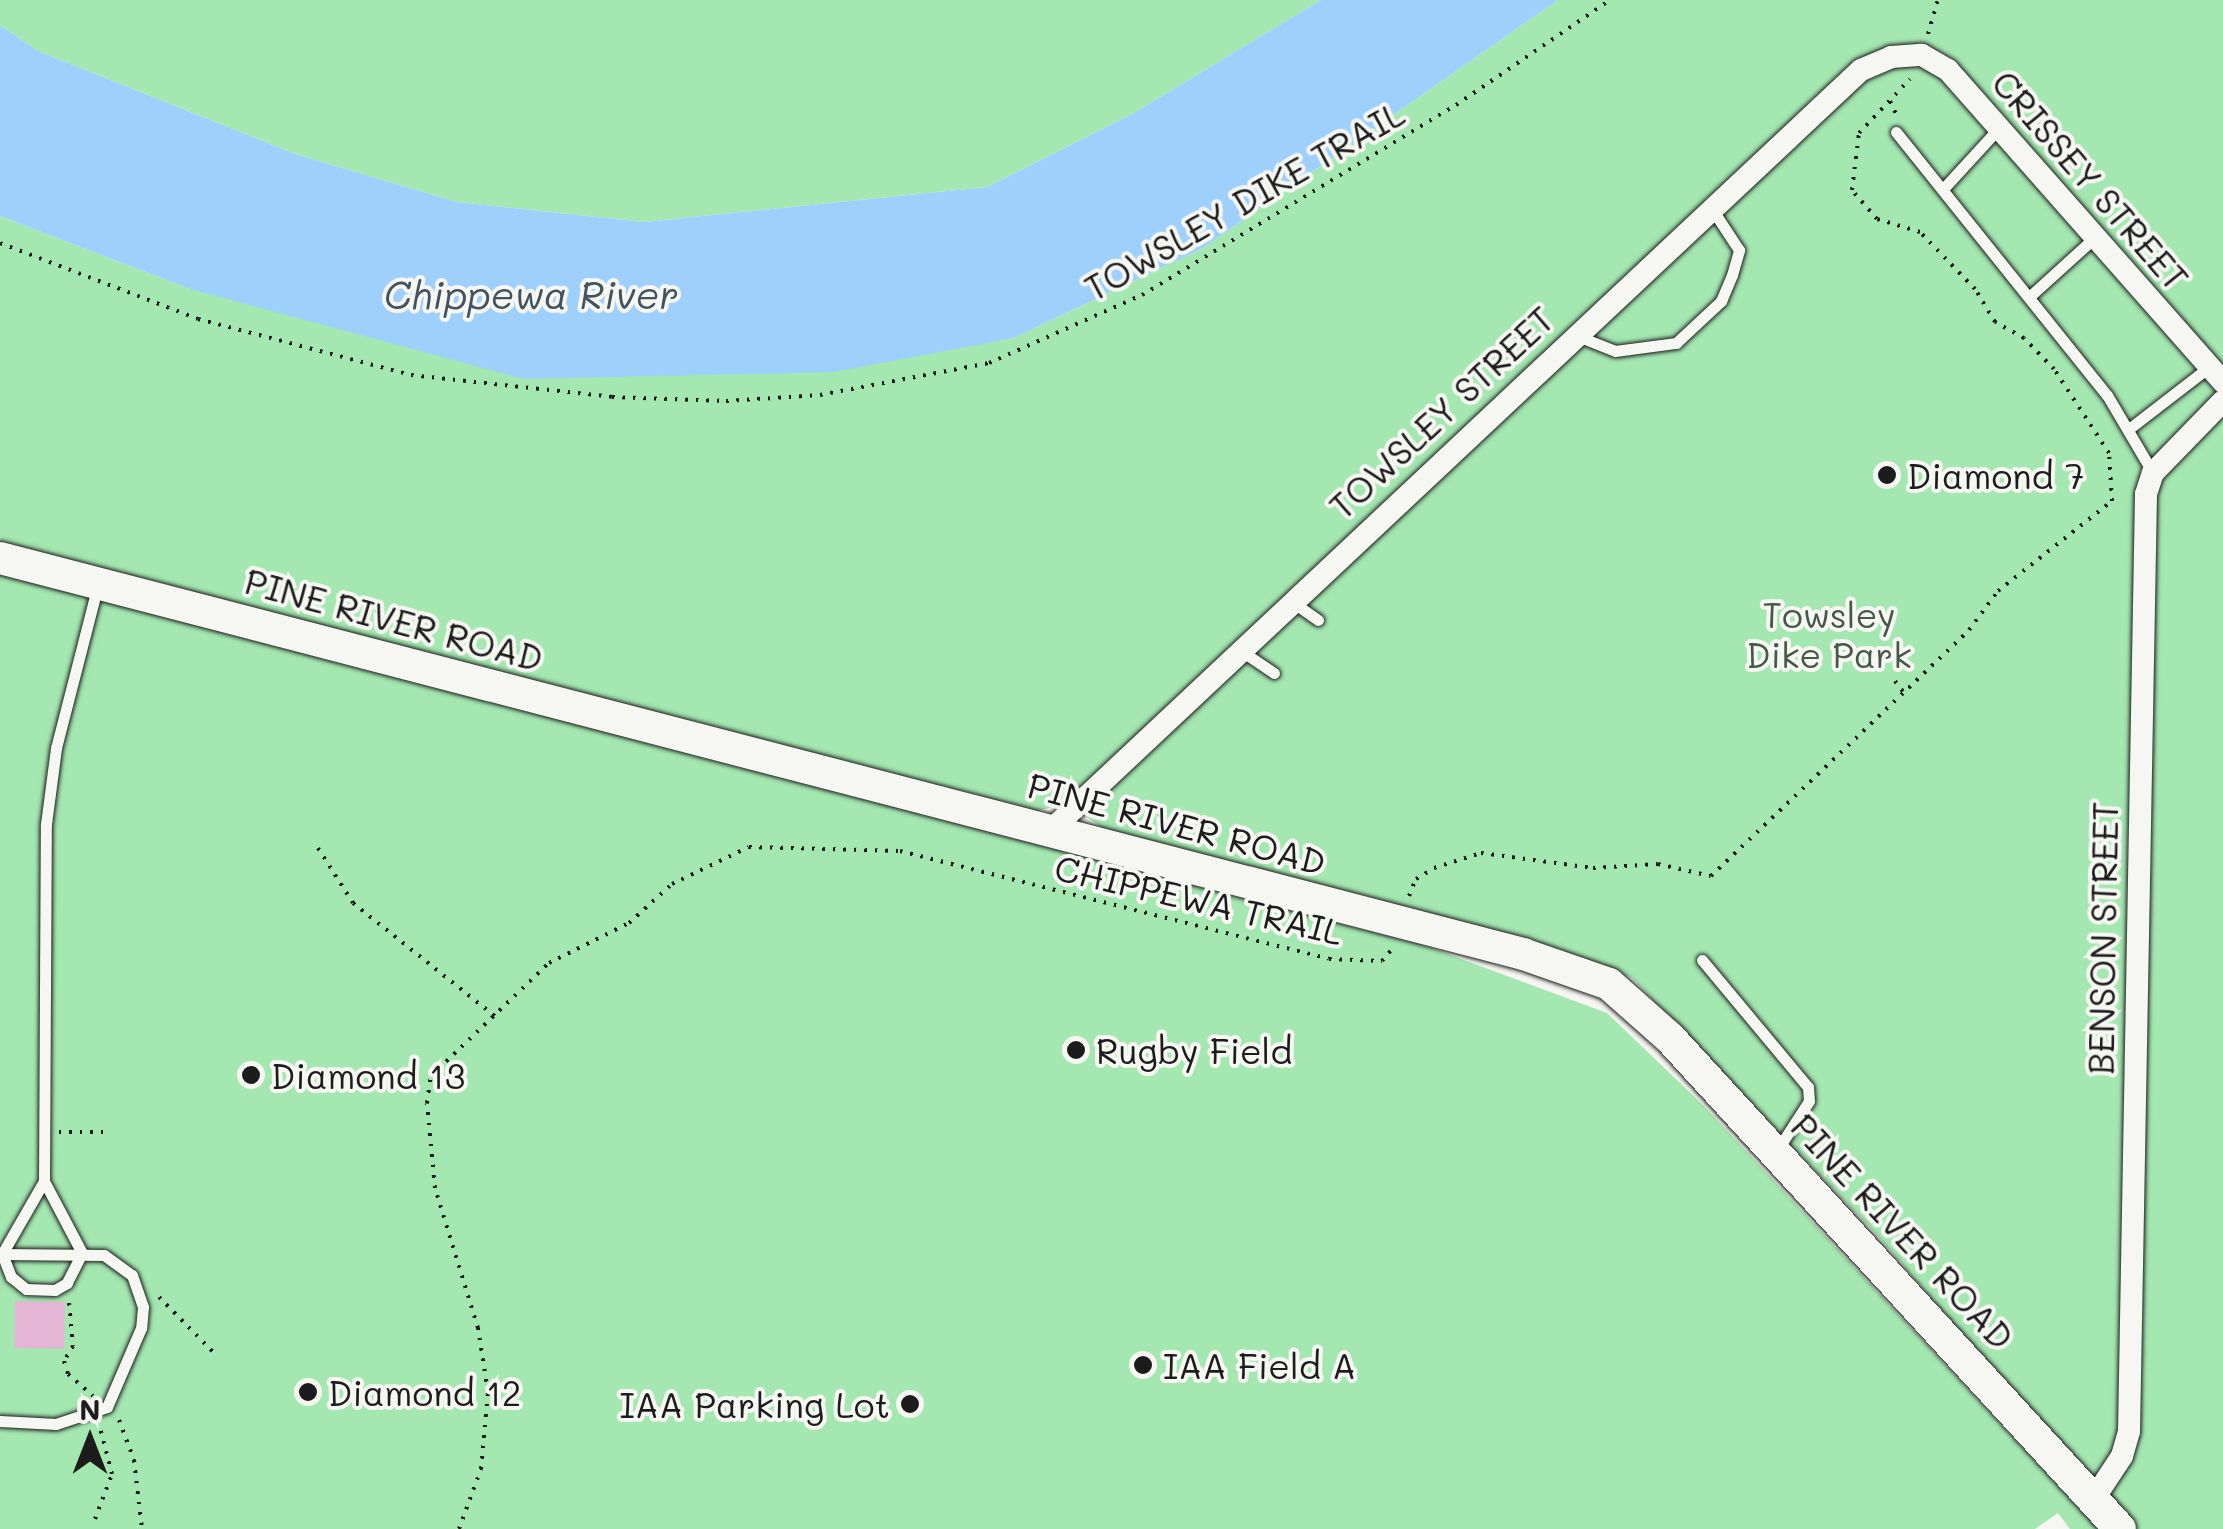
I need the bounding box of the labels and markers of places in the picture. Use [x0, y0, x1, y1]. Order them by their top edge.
place label: Diamond 7 [1907, 454, 2084, 496]
marker: Diamond 7 [1876, 464, 1898, 486]
place label: Rugby Field [1096, 1029, 1293, 1071]
marker: Rugby Field [1065, 1039, 1087, 1061]
place label: Diamond 13 [271, 1054, 465, 1096]
marker: Diamond 13 [240, 1064, 262, 1086]
place label: IAA Field A [1163, 1344, 1356, 1386]
marker: IAA Field A [1132, 1354, 1154, 1376]
place label: Diamond 12 [328, 1371, 521, 1413]
marker: Diamond 12 [297, 1381, 319, 1403]
place label: IAA Parking Lot [620, 1383, 890, 1425]
marker: IAA Parking Lot [899, 1393, 921, 1415]

